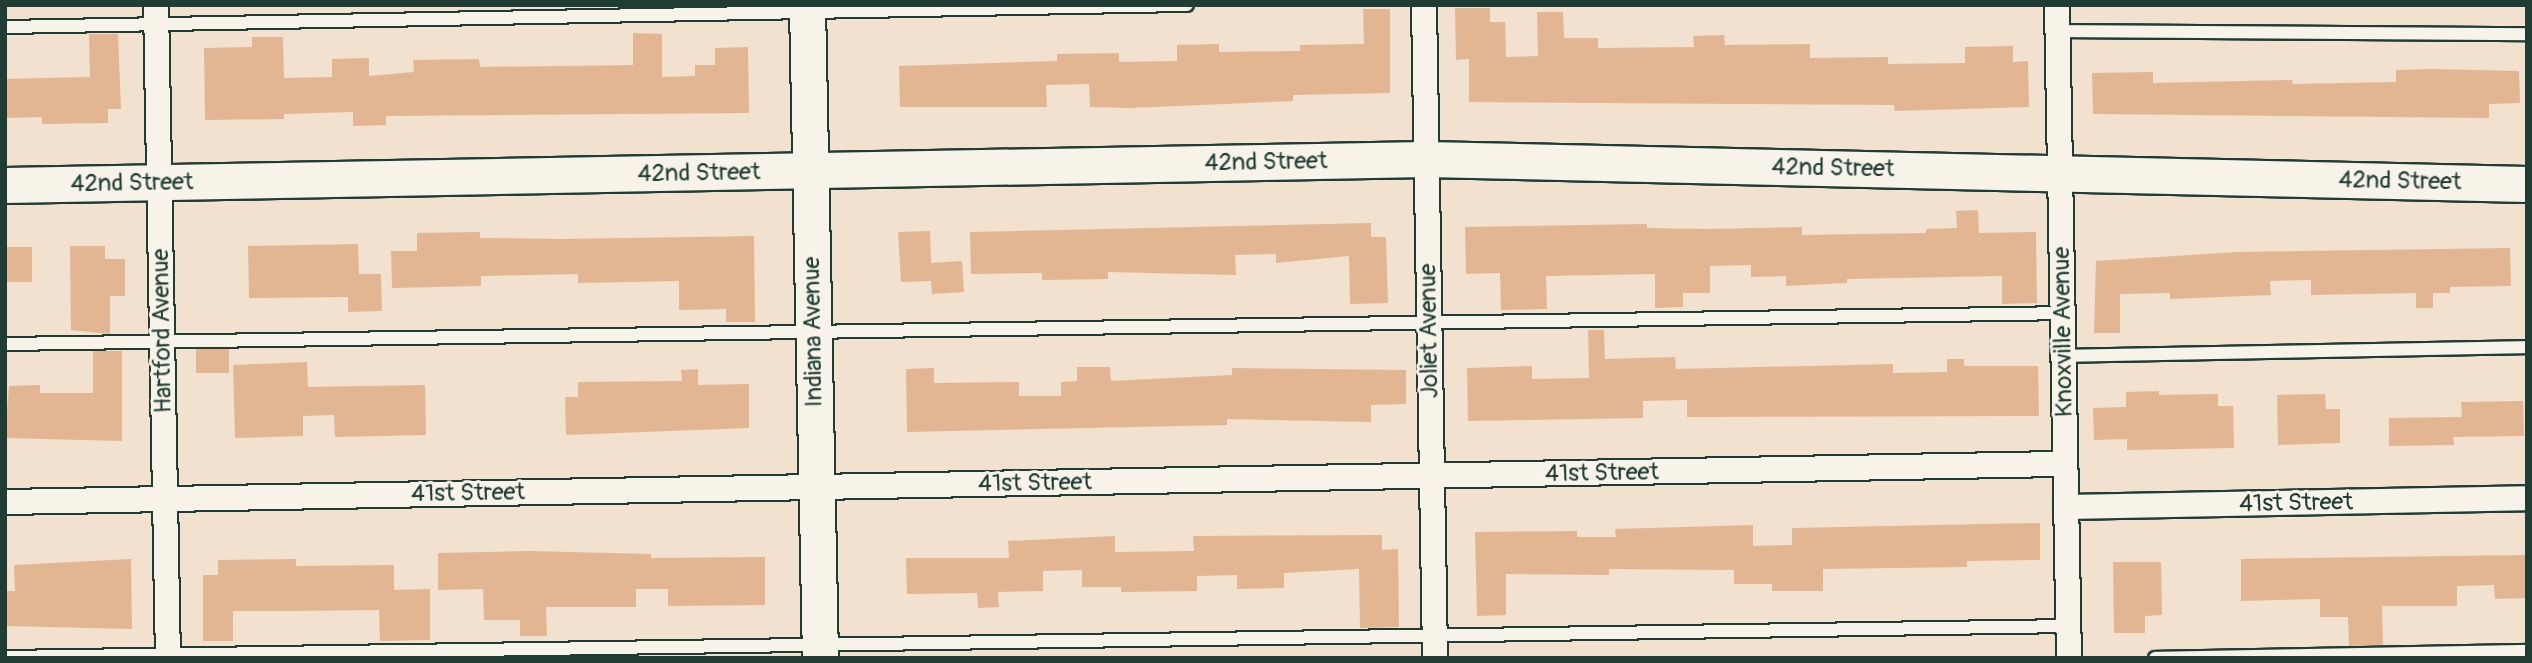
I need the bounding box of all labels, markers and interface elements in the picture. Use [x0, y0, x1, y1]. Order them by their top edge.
street label: 42nd Street [1204, 147, 1328, 177]
street label: 42nd Street [1771, 153, 1895, 183]
street label: 42nd Street [637, 158, 761, 188]
street label: 42nd Street [2338, 166, 2462, 196]
street label: 42nd Street [70, 168, 194, 198]
street label: Knoxville Avenue [2047, 247, 2079, 417]
street label: Hartford Avenue [146, 248, 178, 414]
street label: Indiana Avenue [797, 256, 829, 408]
street label: Joliet Avenue [1413, 263, 1445, 399]
street label: 41st Street [1545, 458, 1659, 488]
street label: 41st Street [978, 468, 1092, 498]
street label: 41st Street [411, 478, 525, 508]
street label: 41st Street [2239, 488, 2353, 518]

